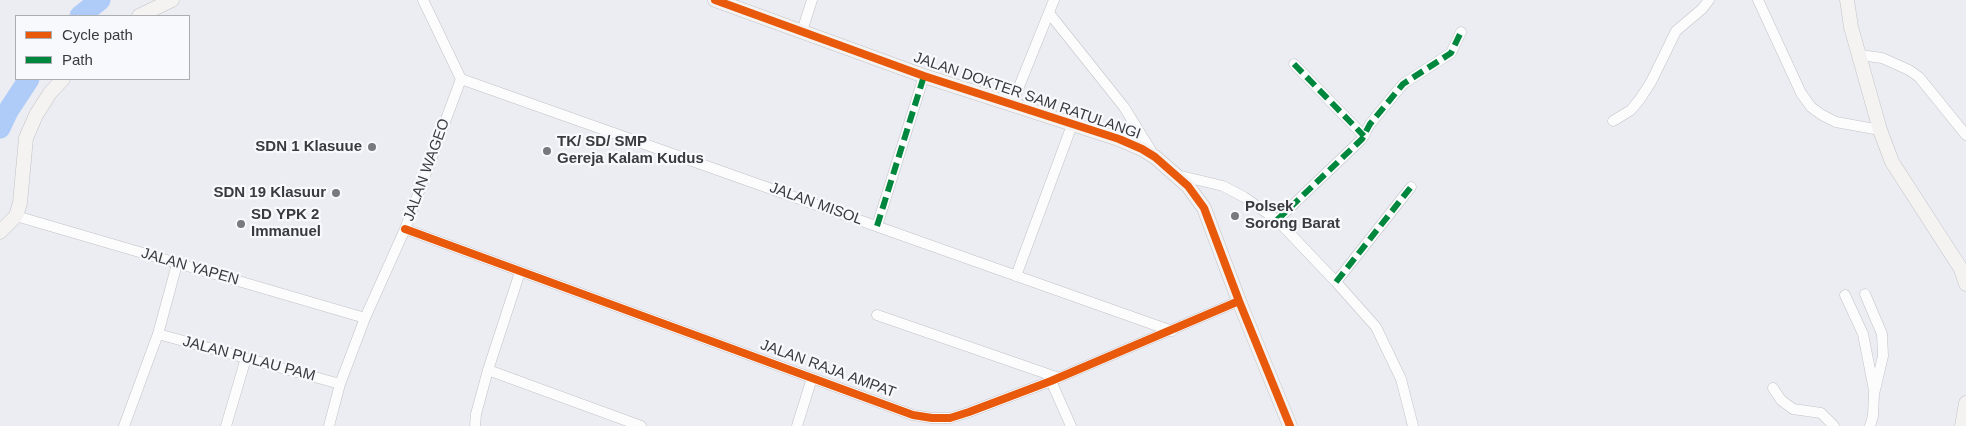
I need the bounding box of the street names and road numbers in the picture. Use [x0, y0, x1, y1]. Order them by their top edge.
street label: JALAN DOKTER SAM RATULANGI [911, 49, 1143, 143]
street label: JALAN WAGEO [400, 116, 454, 224]
street label: JALAN MISOL [767, 179, 865, 229]
street label: JALAN YAPEN [139, 244, 241, 290]
street label: JALAN PULAU PAM [181, 333, 317, 385]
street label: JALAN RAJA AMPAT [758, 336, 898, 402]

